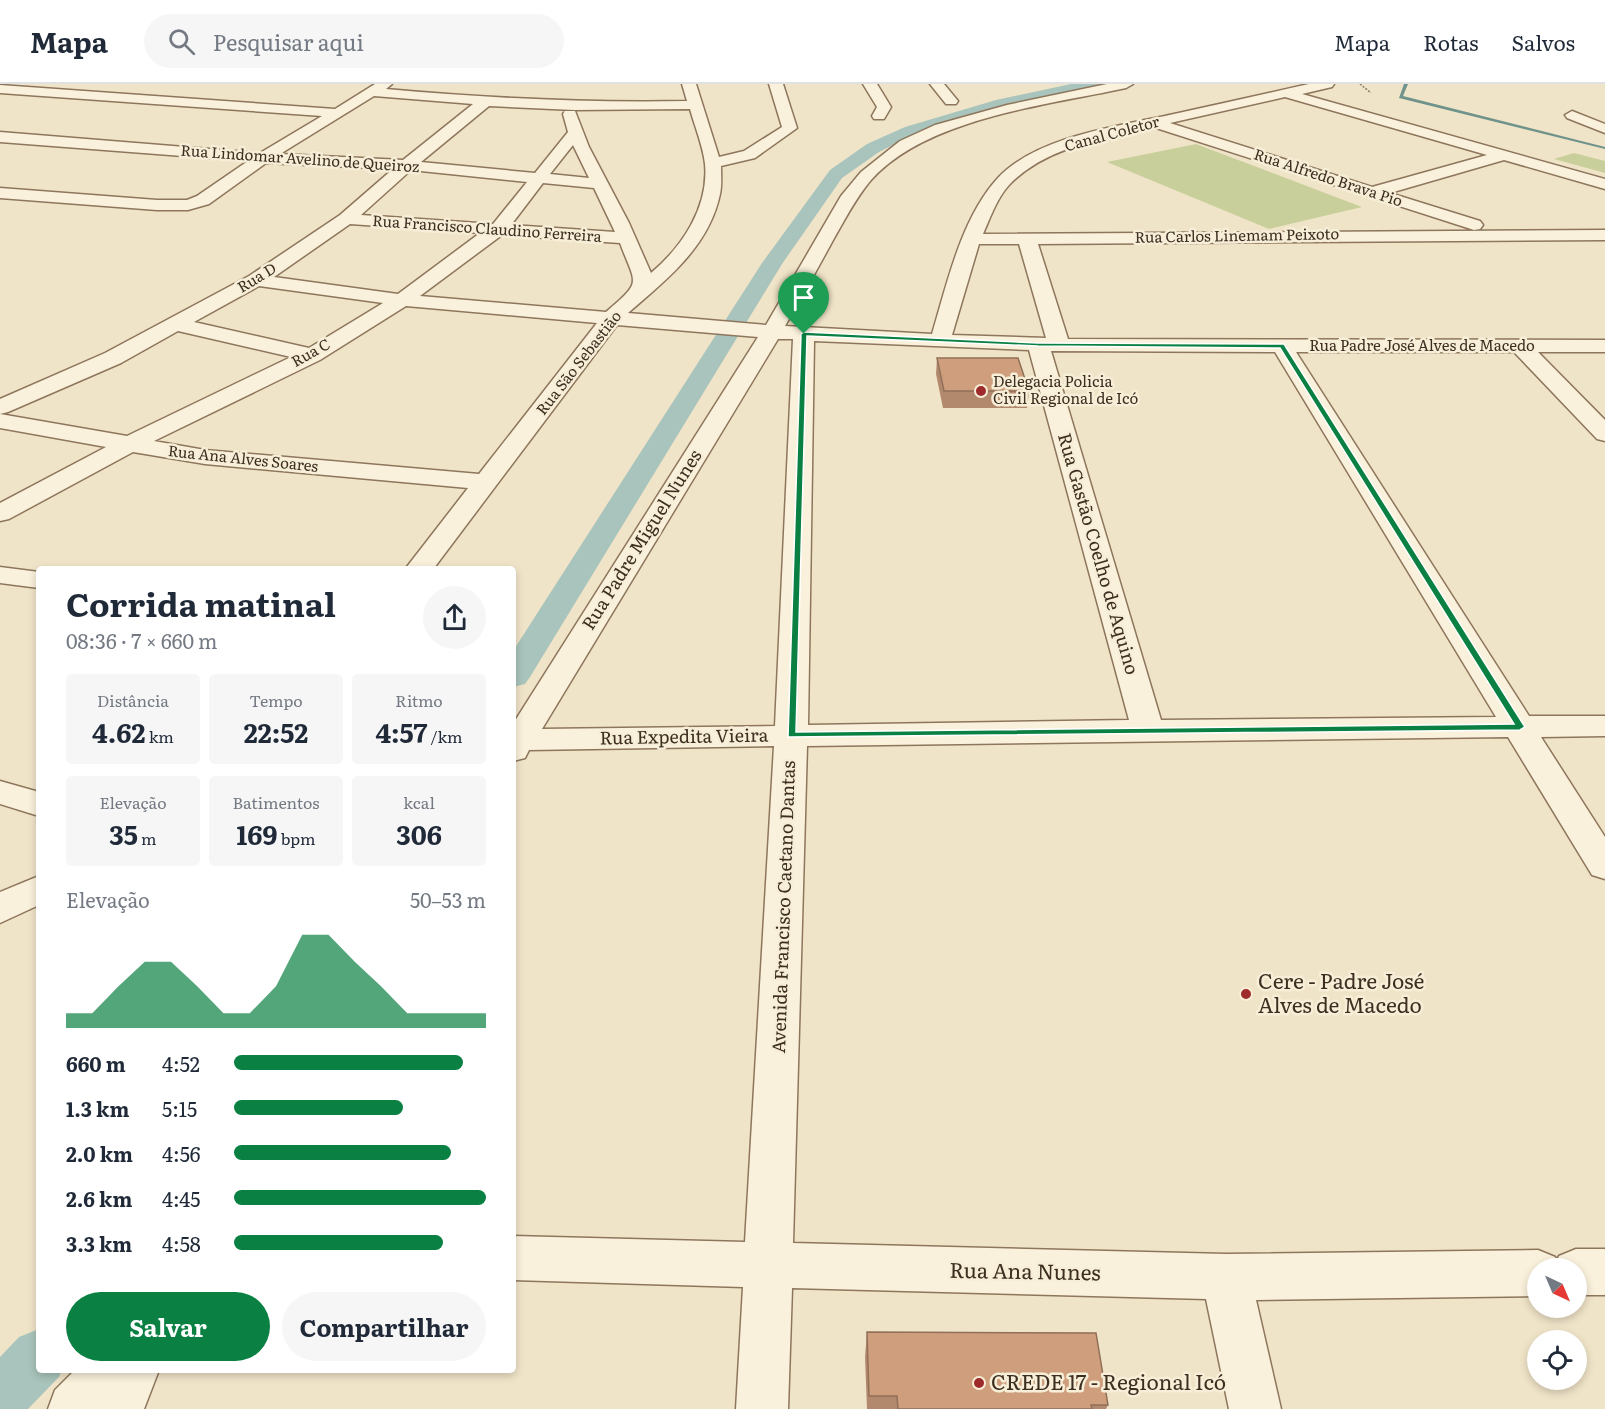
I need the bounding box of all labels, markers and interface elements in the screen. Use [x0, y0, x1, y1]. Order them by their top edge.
search box [144, 14, 564, 68]
text: Mapa [30, 20, 108, 62]
icon: search [165, 25, 198, 58]
text: Pesquisar aqui [213, 25, 364, 58]
text: Mapa [1334, 26, 1390, 57]
text: Rotas [1423, 26, 1479, 57]
text: Salvos [1512, 26, 1575, 57]
street label: Canal Coletor [1062, 109, 1162, 156]
street label: Rua Lindomar Avelino de Queiroz [180, 138, 420, 177]
street label: Rua Alfredo Brava Pio [1251, 142, 1406, 212]
street label: Rua Francisco Claudino Ferreira [372, 208, 603, 247]
street label: Rua Carlos Linemam Peixoto [1134, 221, 1340, 248]
street label: Rua D [232, 256, 280, 297]
pin [778, 272, 829, 334]
icon: arrive [787, 281, 820, 314]
street label: Rua São Sebastião [530, 305, 626, 419]
street label: Rua C [287, 332, 334, 372]
street label: Rua Padre José Alves de Macedo [1309, 333, 1535, 356]
place label: Delegacia Policia Civil Regional de Icó [993, 369, 1138, 409]
marker: Delegacia Policia Civil Regional de Icó [974, 384, 988, 398]
street label: Rua Gastão Coelho de Aquino [1052, 430, 1147, 678]
street label: Rua Ana Alves Soares [167, 438, 320, 477]
street label: Rua Padre Miguel Nunes [574, 444, 707, 635]
text: Corrida matinal [66, 578, 336, 627]
button: share [423, 586, 486, 649]
text: 08:36 · 7 × 660 m [66, 625, 218, 655]
text: Distância [97, 688, 169, 712]
text: Tempo [249, 688, 303, 712]
text: Ritmo [395, 688, 443, 712]
text: 4.62 [92, 712, 146, 751]
text: 22:52 [244, 712, 308, 751]
text: 4:57 [375, 712, 427, 751]
street label: Rua Expedita Vieira [599, 721, 769, 750]
text: km [146, 724, 174, 748]
text: /km [427, 724, 463, 748]
street label: Avenida Francisco Caetano Dantas [764, 760, 801, 1054]
text: Elevação [99, 790, 167, 814]
text: Batimentos [233, 790, 319, 814]
text: kcal [403, 790, 435, 814]
text: 35 [109, 814, 138, 853]
text: 169 [237, 814, 277, 853]
text: 306 [396, 814, 442, 853]
text: m [138, 826, 157, 850]
text: bpm [277, 826, 315, 850]
text: Elevação [66, 884, 150, 914]
text: 50–53 m [410, 884, 486, 914]
place label: Cere - Padre José Alves de Macedo [1258, 964, 1425, 1019]
marker: Cere - Padre José Alves de Macedo [1239, 987, 1253, 1001]
text: 660 m [66, 1048, 126, 1078]
text: 4:52 [162, 1048, 200, 1078]
text: 1.3 km [66, 1093, 129, 1123]
text: 5:15 [162, 1093, 197, 1123]
text: 2.0 km [66, 1138, 133, 1168]
text: 4:56 [162, 1138, 201, 1168]
text: 2.6 km [66, 1183, 132, 1213]
text: 4:45 [162, 1183, 200, 1213]
text: 3.3 km [66, 1228, 132, 1258]
text: 4:58 [162, 1228, 201, 1258]
street label: Rua Ana Nunes [949, 1253, 1101, 1286]
north arrow [1527, 1258, 1587, 1318]
map controls [1527, 1258, 1587, 1390]
button: Salvar [66, 1292, 270, 1361]
button: Compartilhar [282, 1292, 486, 1361]
button: locate [1527, 1330, 1587, 1390]
place label: CREDE 17 - Regional Icó [991, 1365, 1226, 1396]
marker: CREDE 17 - Regional Icó [972, 1376, 986, 1390]

